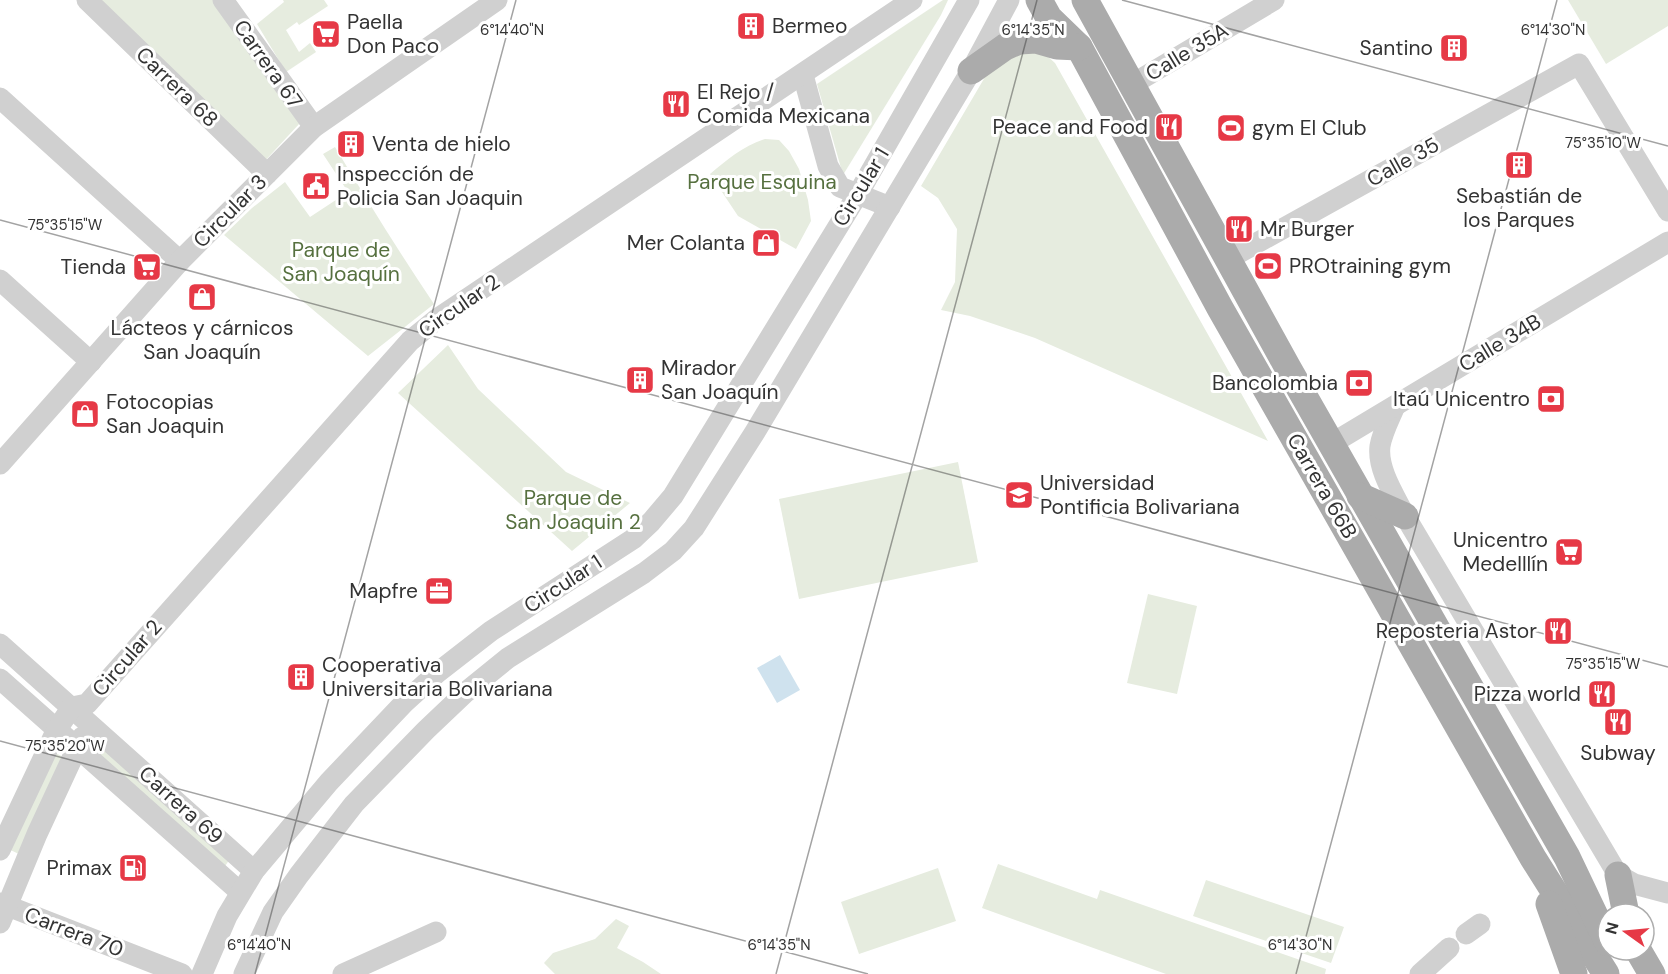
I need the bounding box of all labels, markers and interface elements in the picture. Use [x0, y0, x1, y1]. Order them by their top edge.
place label: Paella Don Paco [347, 8, 439, 60]
building icon: Bermeo [735, 10, 767, 42]
place label: Bermeo [772, 12, 847, 40]
street label: Carrera 67 [227, 14, 309, 114]
street label: Calle 35A [1141, 16, 1234, 88]
supermarket icon: Paella Don Paco [310, 18, 342, 50]
text: 6°14'40"N [480, 20, 544, 40]
text: 6°14'35"N [1001, 20, 1065, 40]
text: 6°14'30"N [1521, 20, 1585, 40]
building icon: Santino [1438, 32, 1470, 64]
place label: Santino [1360, 34, 1433, 62]
street label: Carrera 68 [130, 41, 224, 133]
place label: El Rejo / Comida Mexicana [697, 78, 870, 130]
restaurant icon: El Rejo / Comida Mexicana [660, 88, 692, 120]
restaurant icon: Peace and Food [1153, 111, 1185, 143]
sports icon: gym El Club [1215, 112, 1247, 144]
place label: Peace and Food [992, 113, 1148, 141]
place label: gym El Club [1252, 114, 1367, 142]
building icon: Venta de hielo [335, 128, 367, 160]
place label: Venta de hielo [372, 130, 511, 158]
street label: Calle 35 [1362, 131, 1444, 193]
text: 75°35'10"W [1565, 133, 1641, 153]
street label: Circular 1 [826, 142, 896, 232]
building icon: Sebastián de los Parques [1503, 149, 1535, 181]
place label: Inspección de Policia San Joaquin [337, 160, 523, 212]
street label: Circular 3 [187, 168, 273, 254]
park label: Parque Esquina [687, 168, 837, 196]
public building icon: Inspección de Policia San Joaquin [300, 170, 332, 202]
place label: Sebastián de los Parques [1456, 182, 1582, 234]
restaurant icon: Mr Burger [1223, 213, 1255, 245]
text: 75°35'15"W [28, 215, 103, 235]
place label: Mr Burger [1260, 215, 1354, 243]
shop icon: Mer Colanta [750, 227, 782, 259]
place label: Mer Colanta [627, 229, 745, 257]
park label: Parque de San Joaquín [282, 236, 400, 288]
sports icon: PROtraining gym [1252, 250, 1284, 282]
supermarket icon: Tienda [131, 251, 163, 283]
place label: PROtraining gym [1289, 252, 1451, 280]
place label: Tienda [61, 253, 126, 281]
street label: Circular 2 [413, 268, 505, 344]
shop icon: Lácteos y cárnicos San Joaquín [186, 281, 218, 313]
street label: Calle 34B [1454, 308, 1546, 378]
place label: Lácteos y cárnicos San Joaquín [110, 314, 294, 366]
place label: Mirador San Joaquín [661, 354, 779, 406]
building icon: Mirador San Joaquín [624, 364, 656, 396]
bank icon: Bancolombia [1343, 367, 1375, 399]
place label: Bancolombia [1212, 369, 1338, 397]
bank icon: Itaú Unicentro [1535, 383, 1567, 415]
place label: Itaú Unicentro [1393, 385, 1530, 413]
place label: Fotocopias San Joaquin [106, 388, 224, 440]
shop icon: Fotocopias San Joaquin [69, 398, 101, 430]
street label: Carrera 66B [1281, 428, 1363, 544]
place label: Universidad Pontificia Bolivariana [1040, 469, 1240, 521]
school or university icon: Universidad Pontificia Bolivariana [1003, 479, 1035, 511]
park label: Parque de San Joaquin 2 [505, 484, 641, 536]
place label: Unicentro Medelllín [1453, 526, 1548, 578]
supermarket icon: Unicentro Medelllín [1553, 536, 1585, 568]
street label: Circular 1 [519, 548, 607, 620]
office icon: Mapfre [423, 575, 455, 607]
place label: Mapfre [349, 577, 418, 605]
street label: Circular 2 [86, 614, 168, 702]
restaurant icon: Reposteria Astor [1542, 615, 1574, 647]
place label: Reposteria Astor [1376, 617, 1537, 645]
place label: Cooperativa Universitaria Bolivariana [322, 651, 553, 703]
text: 75°35'15"W [1566, 654, 1641, 674]
building icon: Cooperativa Universitaria Bolivariana [285, 661, 317, 693]
restaurant icon: Pizza world [1586, 678, 1618, 710]
place label: Pizza world [1474, 680, 1581, 708]
restaurant icon: Subway [1602, 706, 1634, 738]
text: 75°35'20"W [25, 736, 105, 756]
place label: Subway [1580, 739, 1656, 767]
street label: Carrera 69 [133, 760, 229, 850]
fuel station icon: Primax [117, 852, 149, 884]
place label: Primax [46, 854, 112, 882]
street label: Carrera 70 [21, 900, 127, 964]
north arrow [1596, 902, 1656, 962]
text: N [1600, 920, 1624, 937]
text: 6°14'40"N [227, 935, 291, 955]
text: 6°14'35"N [747, 935, 811, 955]
text: 6°14'30"N [1268, 935, 1332, 955]

